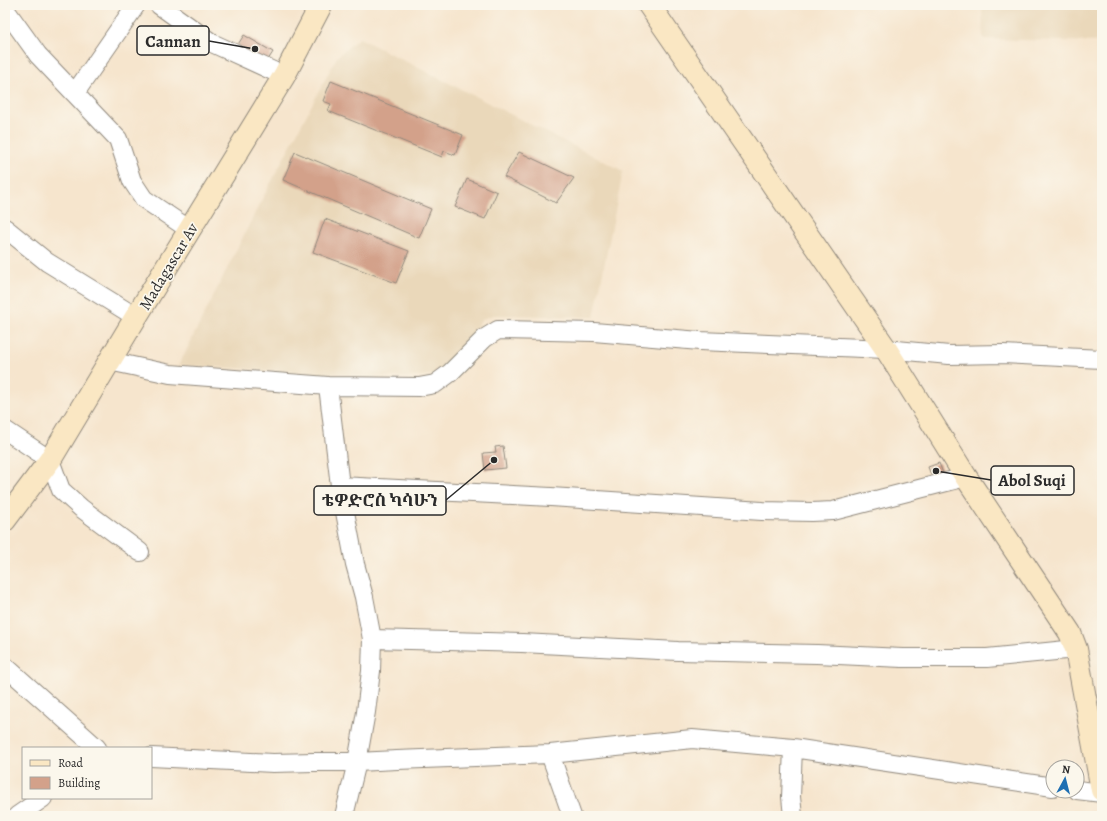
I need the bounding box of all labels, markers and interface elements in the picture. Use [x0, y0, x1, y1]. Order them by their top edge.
callout: Cannan [137, 26, 209, 55]
text: Cannan [145, 30, 201, 53]
street label: Madagascar Av [134, 218, 204, 314]
callout: Abol Suqi [991, 466, 1074, 495]
text: Abol Suqi [997, 469, 1066, 492]
callout: ቴዎድሮስ ካሳሁን [314, 486, 446, 515]
text: ቴዎድሮስ ካሳሁን [322, 489, 438, 512]
legend [22, 747, 152, 799]
text: Road [58, 755, 84, 771]
north arrow [1045, 759, 1085, 799]
text: N [1061, 762, 1071, 778]
text: Building [58, 775, 100, 791]

